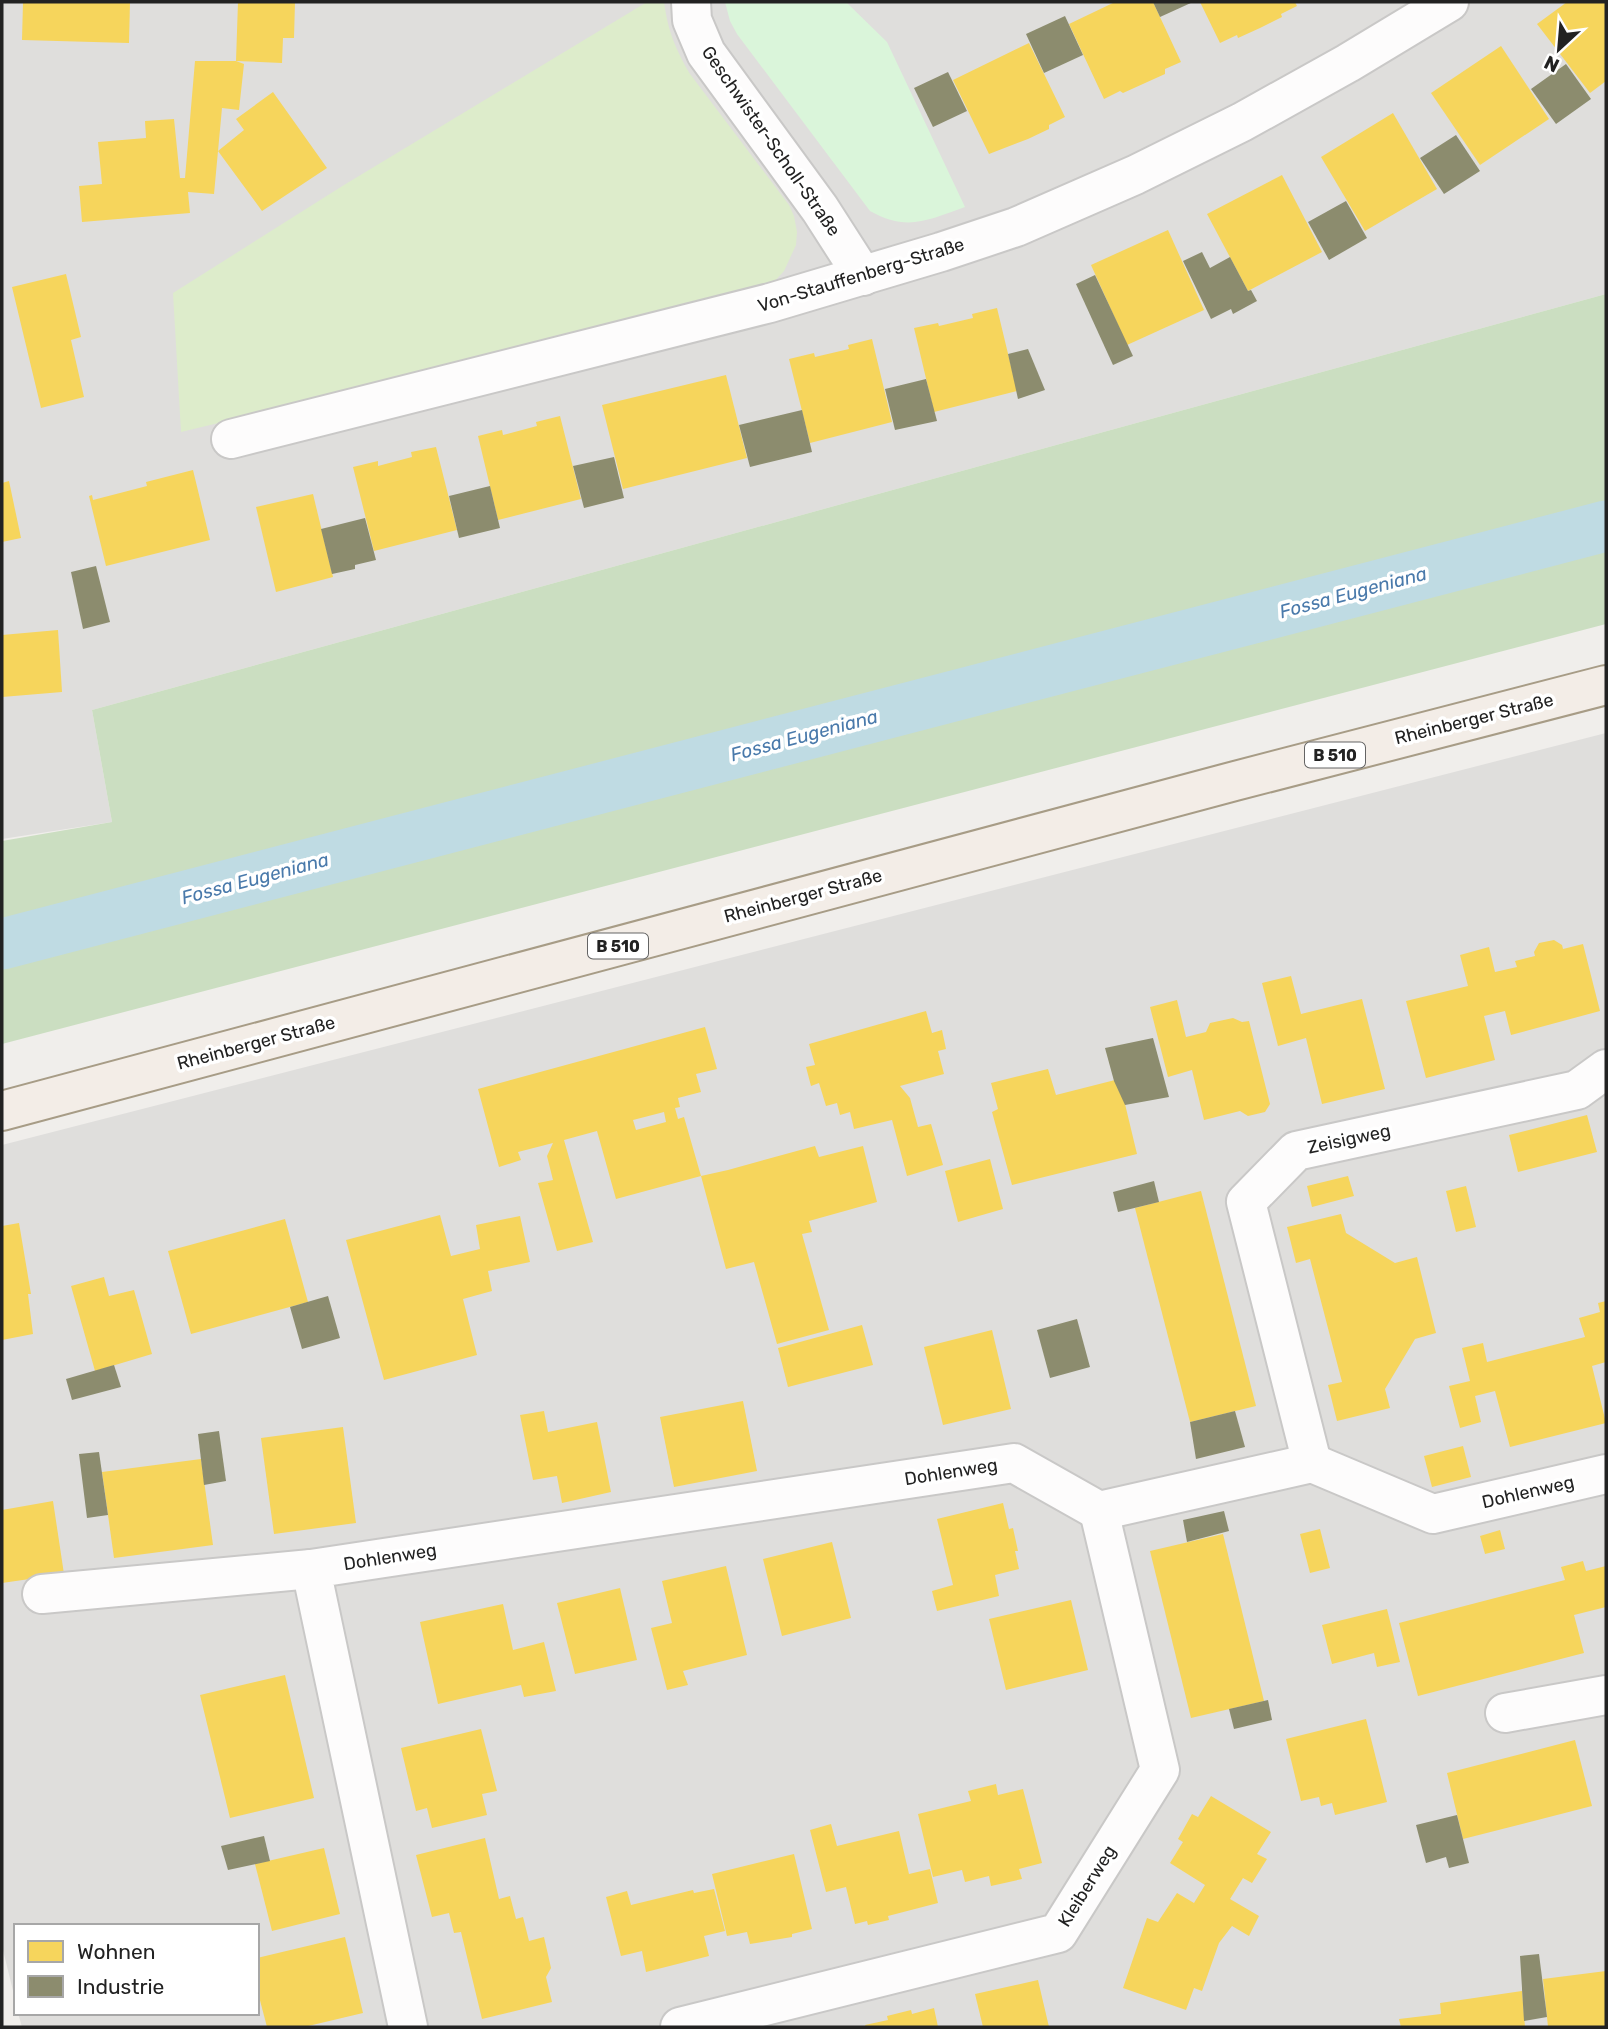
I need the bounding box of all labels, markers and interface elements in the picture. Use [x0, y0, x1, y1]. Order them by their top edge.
north arrow [1524, 14, 1594, 84]
street label: Geschwister-Scholl-Straße [697, 42, 845, 240]
text: N [1541, 50, 1563, 77]
street label: Von-Stauffenberg-Straße [755, 233, 967, 317]
water label: Fossa Eugeniana [1277, 562, 1429, 623]
street label: Rheinberger Straße [1392, 689, 1556, 749]
water label: Fossa Eugeniana [728, 705, 880, 766]
road number: B 510 [1305, 742, 1365, 768]
water label: Fossa Eugeniana [179, 848, 331, 909]
street label: Rheinberger Straße [722, 864, 884, 928]
road number: B 510 [588, 934, 648, 958]
street label: Rheinberger Straße [175, 1011, 337, 1075]
street label: Zeisigweg [1306, 1119, 1392, 1159]
street label: Dohlenweg [903, 1454, 999, 1490]
street label: Dohlenweg [1480, 1471, 1576, 1513]
street label: Dohlenweg [342, 1539, 438, 1575]
street label: Kleiberweg [1053, 1841, 1121, 1931]
legend [14, 1924, 259, 2015]
text: Wohnen [77, 1939, 155, 1964]
text: Industrie [77, 1974, 164, 1999]

